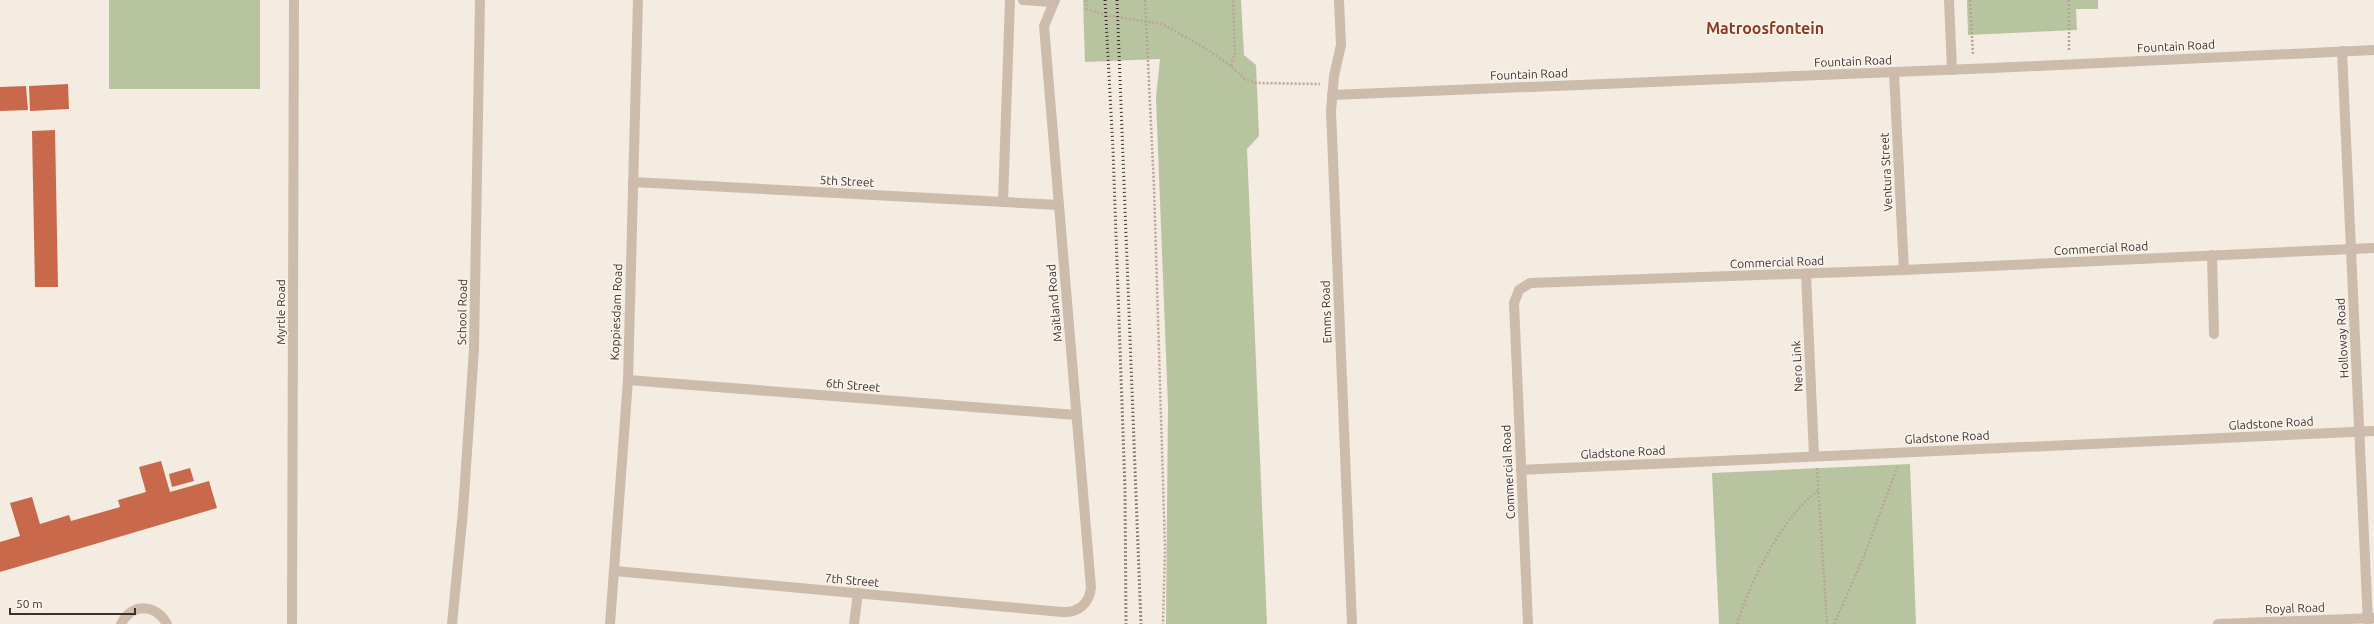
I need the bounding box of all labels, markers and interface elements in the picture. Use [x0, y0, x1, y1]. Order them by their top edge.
district label: Matroosfontein [1706, 19, 1824, 37]
street label: Fountain Road [2137, 37, 2215, 55]
street label: Fountain Road [1814, 53, 1892, 69]
street label: Fountain Road [1490, 66, 1568, 82]
street label: Ventura Street [1877, 132, 1895, 212]
street label: 5th Street [819, 173, 875, 189]
street label: Commercial Road [2053, 239, 2149, 257]
street label: Commercial Road [1730, 254, 1824, 270]
street label: Koppiesdam Road [608, 263, 624, 361]
street label: Maitland Road [1044, 264, 1064, 342]
street label: Myrtle Road [274, 279, 287, 345]
street label: School Road [455, 279, 469, 345]
street label: Emms Road [1318, 280, 1334, 344]
street label: Holloway Road [2333, 298, 2351, 378]
street label: Nero Link [1789, 340, 1805, 392]
street label: 6th Street [825, 376, 881, 394]
street label: Gladstone Road [2228, 414, 2314, 432]
street label: Commercial Road [1499, 424, 1517, 520]
street label: Gladstone Road [1904, 428, 1990, 446]
street label: Gladstone Road [1580, 443, 1666, 461]
street label: 7th Street [824, 571, 880, 589]
scale bar [10, 590, 135, 616]
text: 50 m [16, 597, 43, 610]
street label: Royal Road [2265, 600, 2325, 616]

